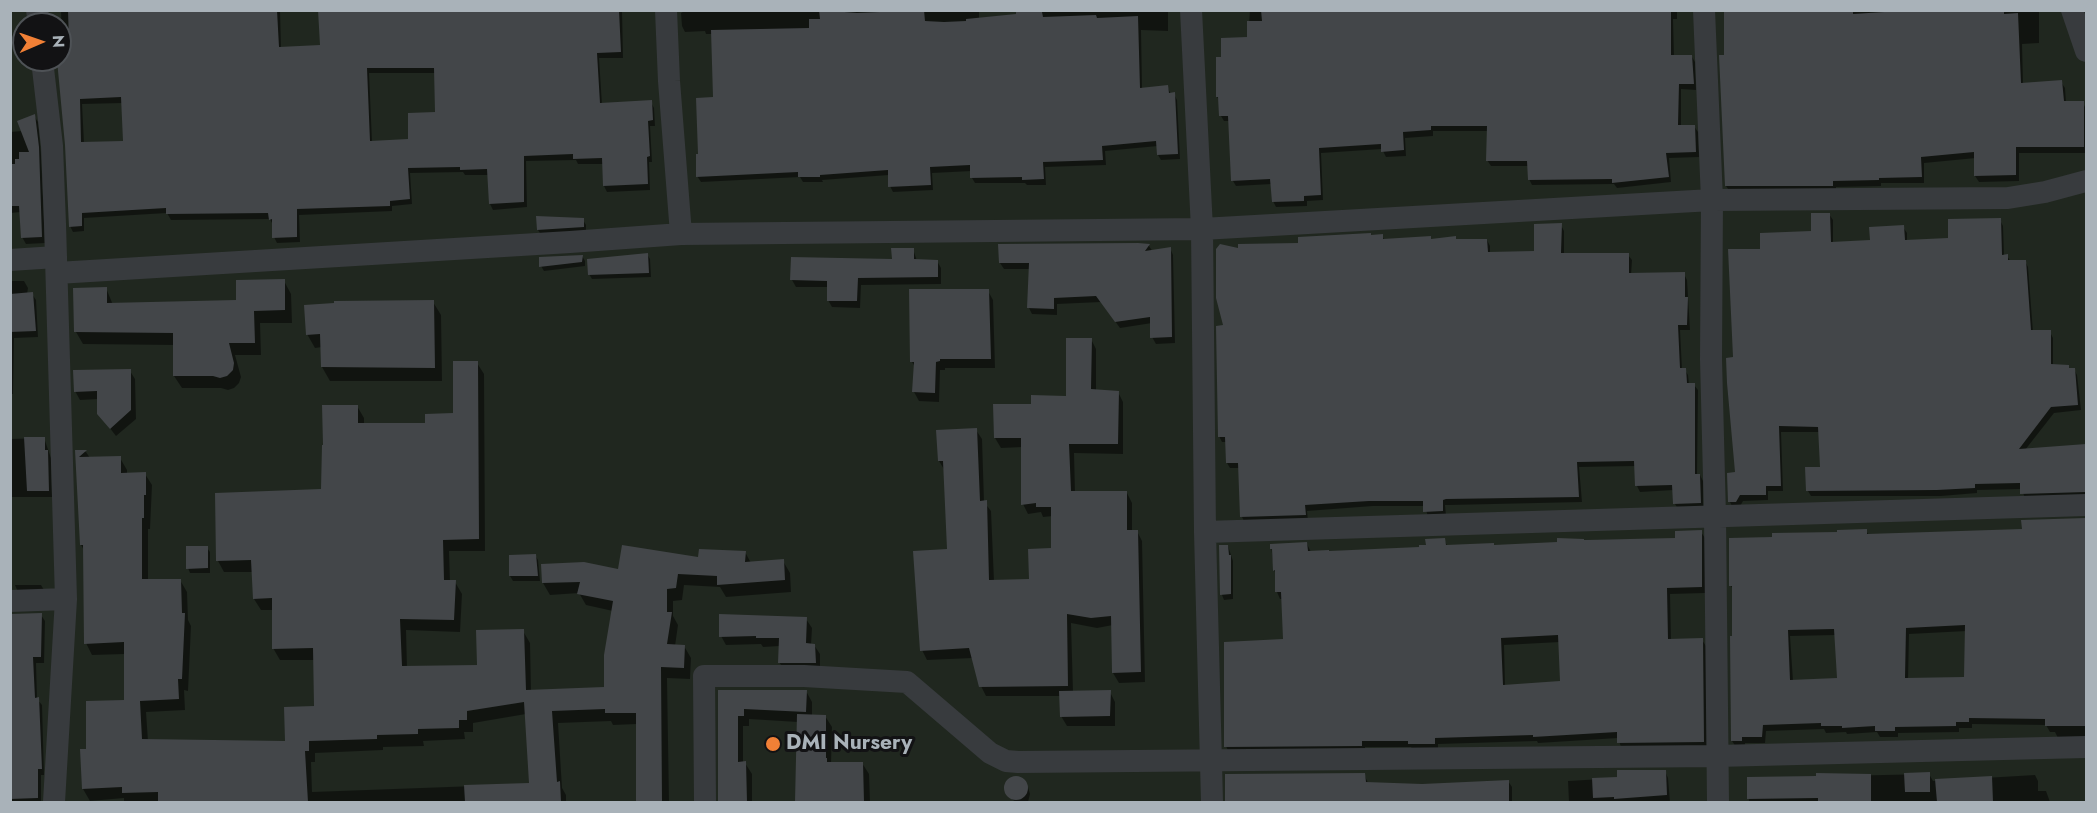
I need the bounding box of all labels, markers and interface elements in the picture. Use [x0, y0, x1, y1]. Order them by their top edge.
north arrow [12, 12, 72, 72]
text: N [47, 35, 70, 48]
place label: DMI Nursery [786, 731, 912, 757]
marker: DMI Nursery [764, 735, 782, 753]

